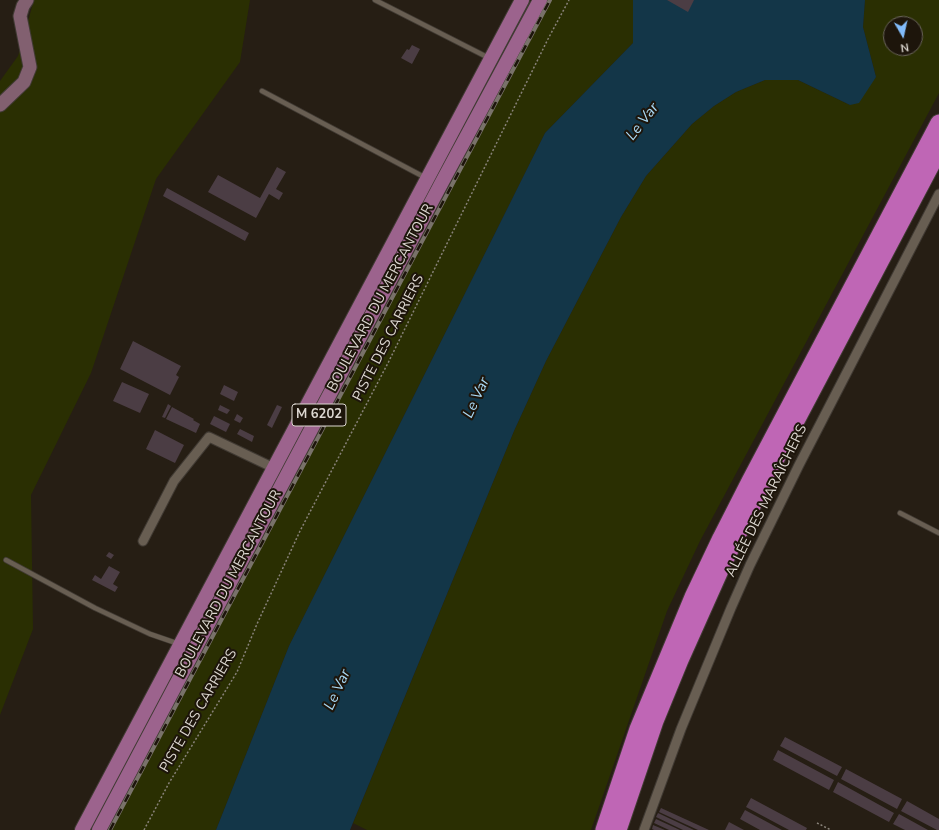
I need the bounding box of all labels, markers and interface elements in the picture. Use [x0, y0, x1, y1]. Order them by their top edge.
north arrow [883, 16, 923, 56]
text: N [900, 39, 910, 55]
water label: Le Var [623, 100, 663, 144]
street label: BOULEVARD DU MERCANTOUR [324, 201, 438, 395]
street label: PISTE DES CARRIERS [350, 272, 428, 404]
water label: Le Var [460, 375, 494, 421]
road number: M 6202 [292, 404, 346, 426]
street label: ALLÉE DES MARAÎCHERS [723, 422, 811, 580]
street label: BOULEVARD DU MERCANTOUR [172, 487, 286, 681]
street label: PISTE DES CARRIERS [157, 646, 241, 776]
water label: Le Var [321, 667, 355, 713]

